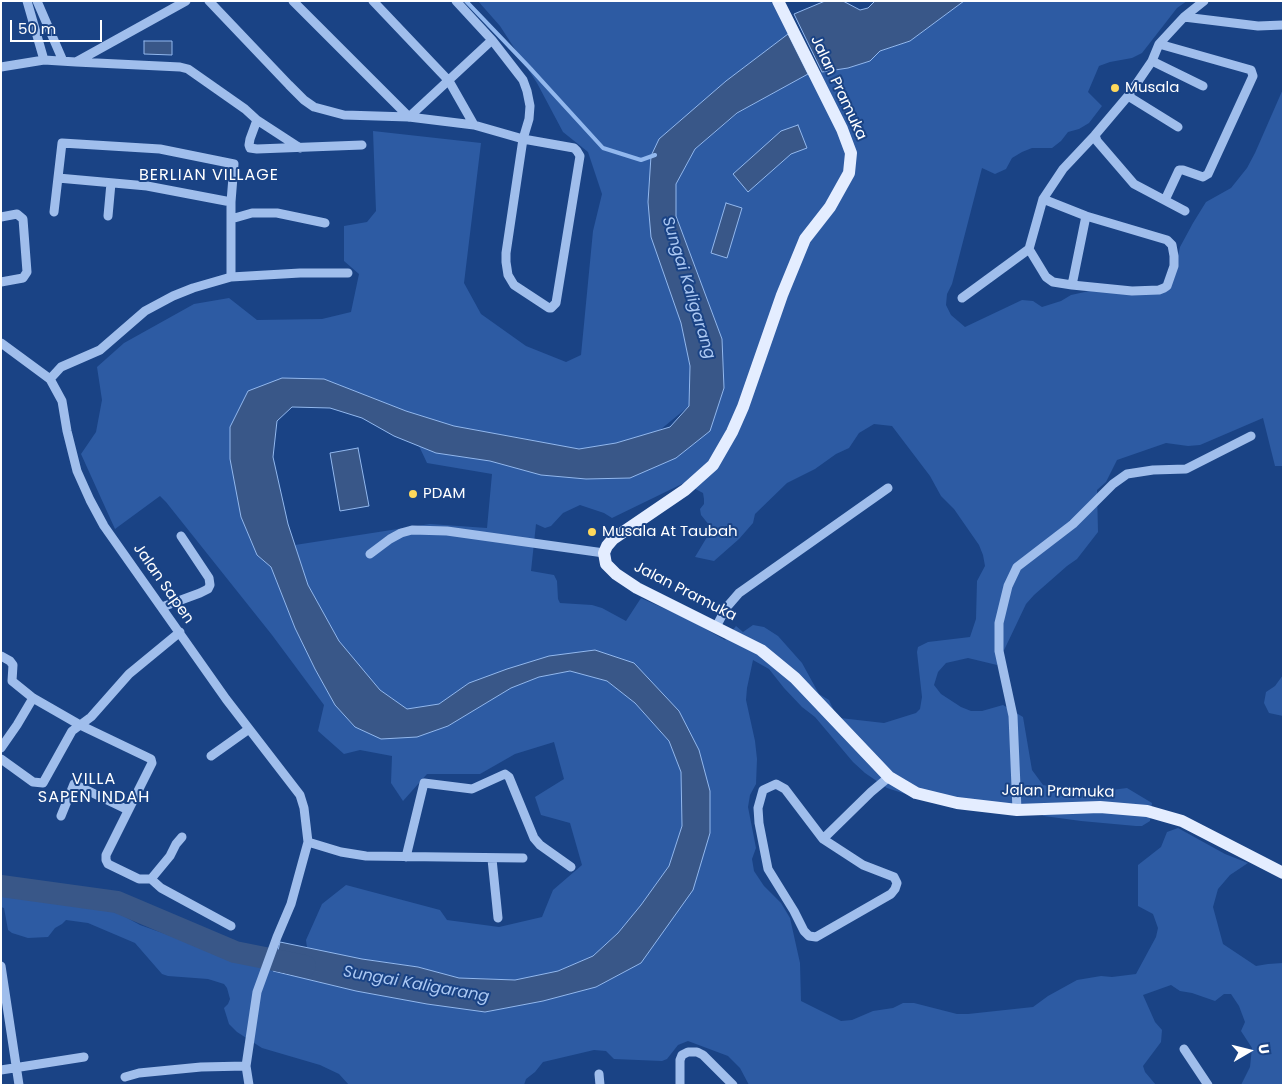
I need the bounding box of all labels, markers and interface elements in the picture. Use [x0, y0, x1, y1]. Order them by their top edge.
scale bar [12, 10, 105, 42]
text: 50 m [18, 18, 56, 39]
street label: Jalan Pramuka [806, 33, 870, 143]
place label: Musala [1125, 79, 1179, 97]
marker: Musala [1109, 82, 1121, 94]
district label: BERLIAN VILLAGE [137, 166, 281, 186]
water label: Sungai Kaligarang [657, 214, 719, 362]
place label: PDAM [423, 485, 465, 503]
marker: PDAM [407, 488, 419, 500]
place label: Musala At Taubah [602, 523, 738, 541]
marker: Musala At Taubah [586, 526, 598, 538]
street label: Jalan Sapen [129, 541, 197, 627]
street label: Jalan Pramuka [631, 558, 739, 626]
district label: VILLA SAPEN INDAH [36, 770, 152, 808]
street label: Jalan Pramuka [1001, 782, 1115, 802]
water label: Sungai Kaligarang [342, 963, 490, 1007]
north arrow [1224, 1026, 1274, 1076]
text: U [1253, 1043, 1274, 1055]

